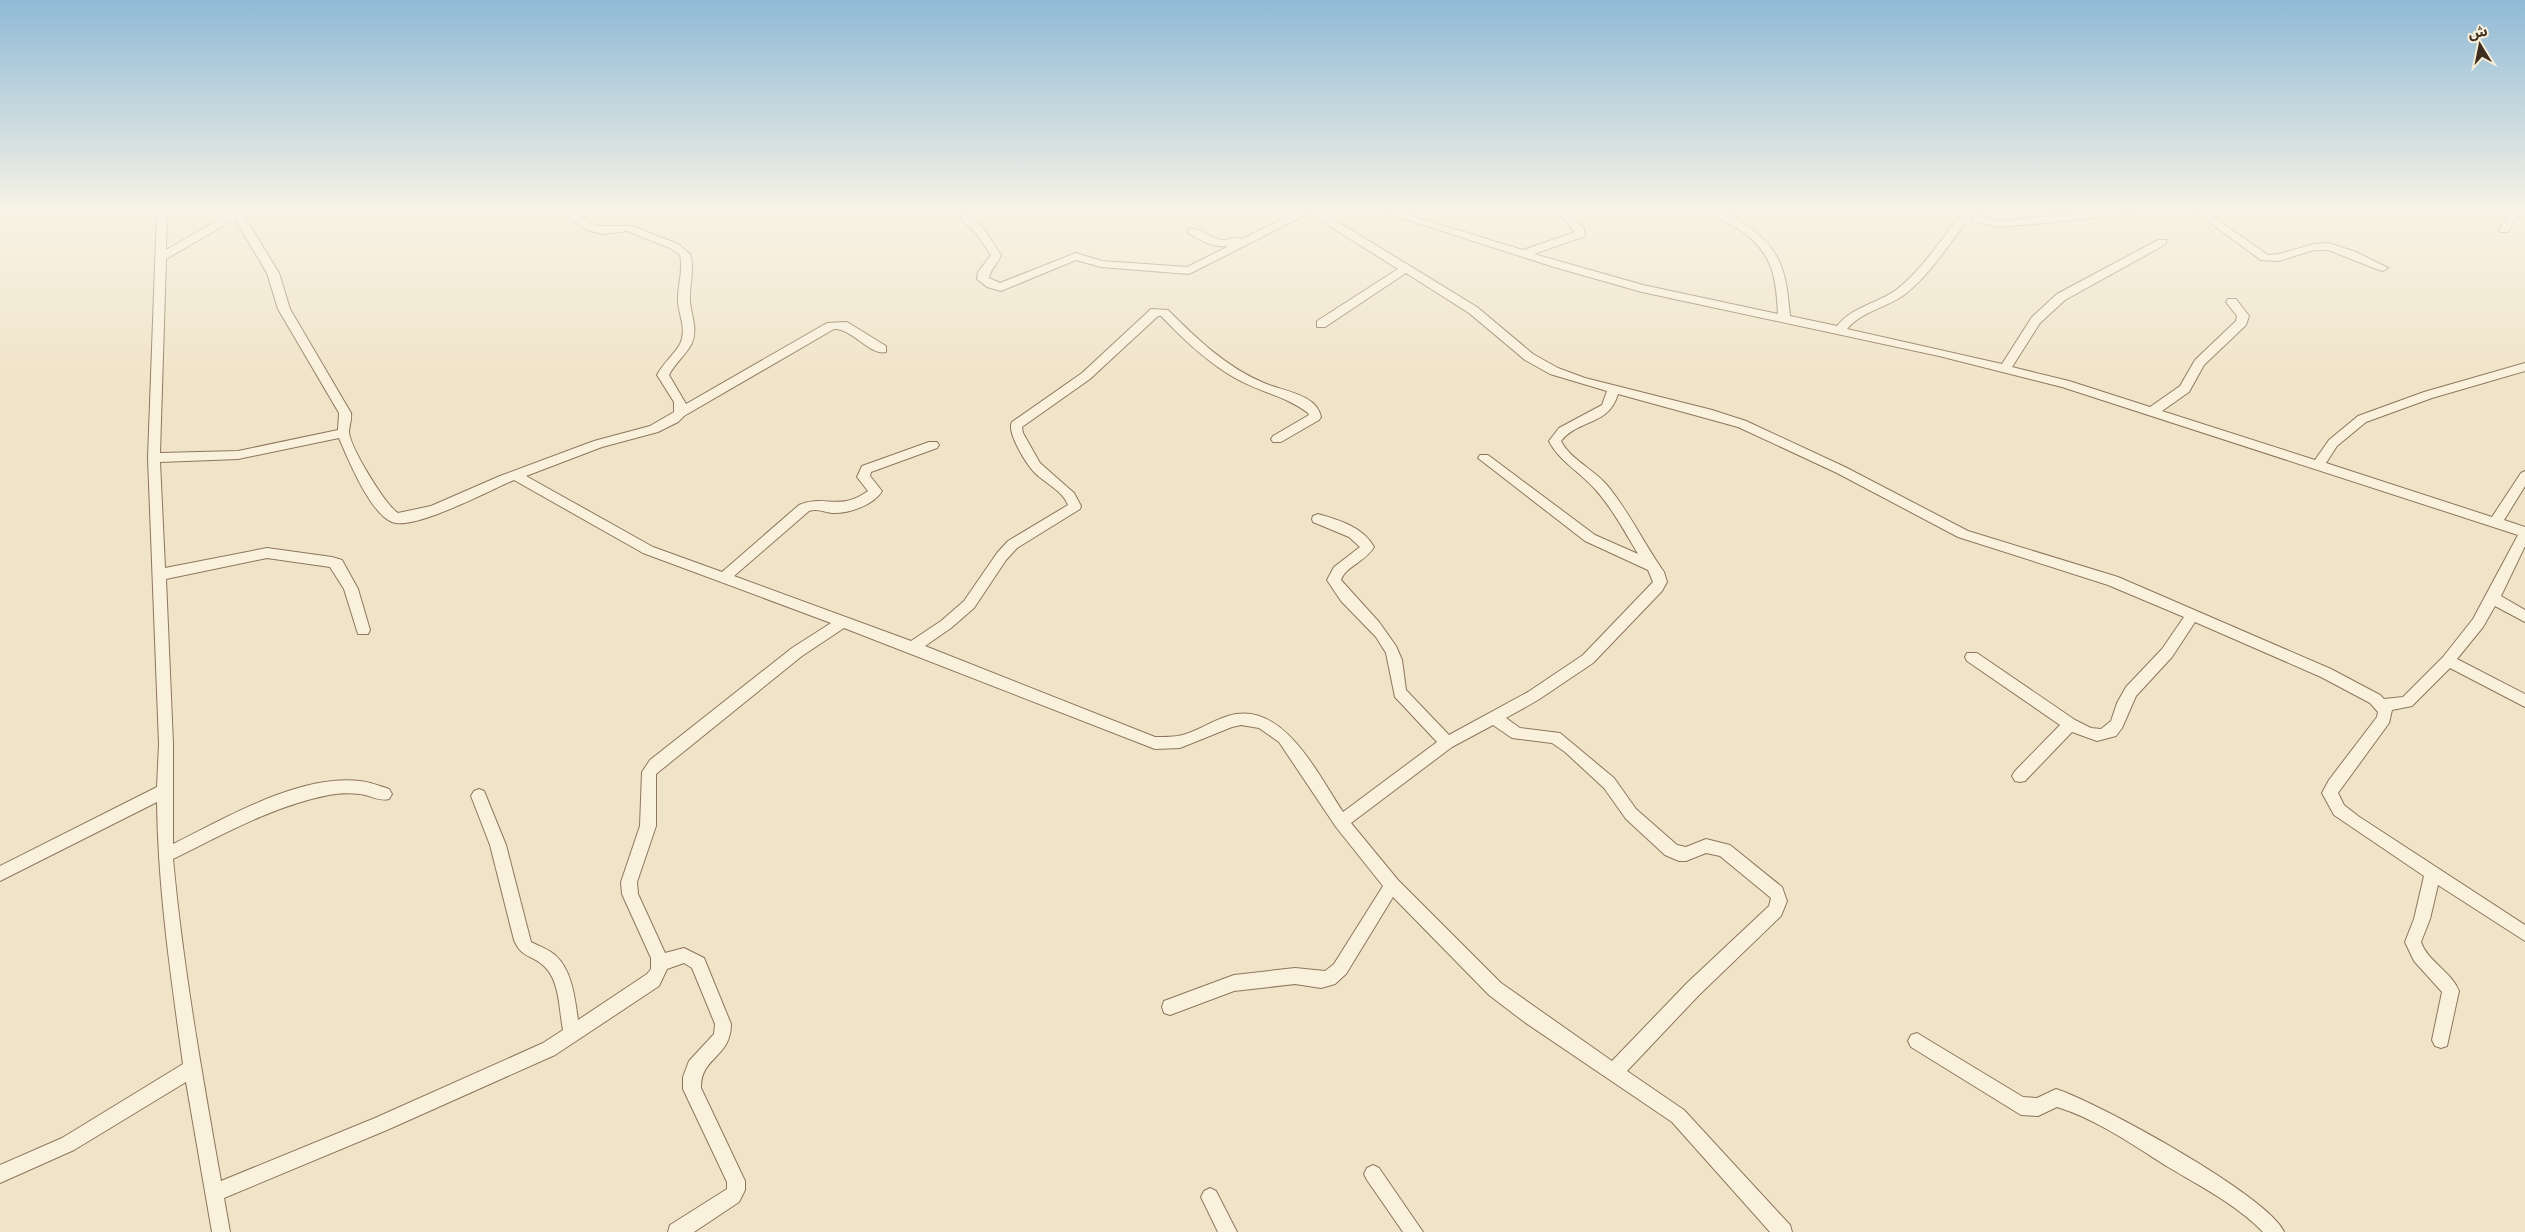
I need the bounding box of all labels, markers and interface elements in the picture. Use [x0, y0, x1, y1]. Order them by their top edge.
north arrow [2455, 20, 2505, 70]
text: ش [2467, 22, 2489, 43]

